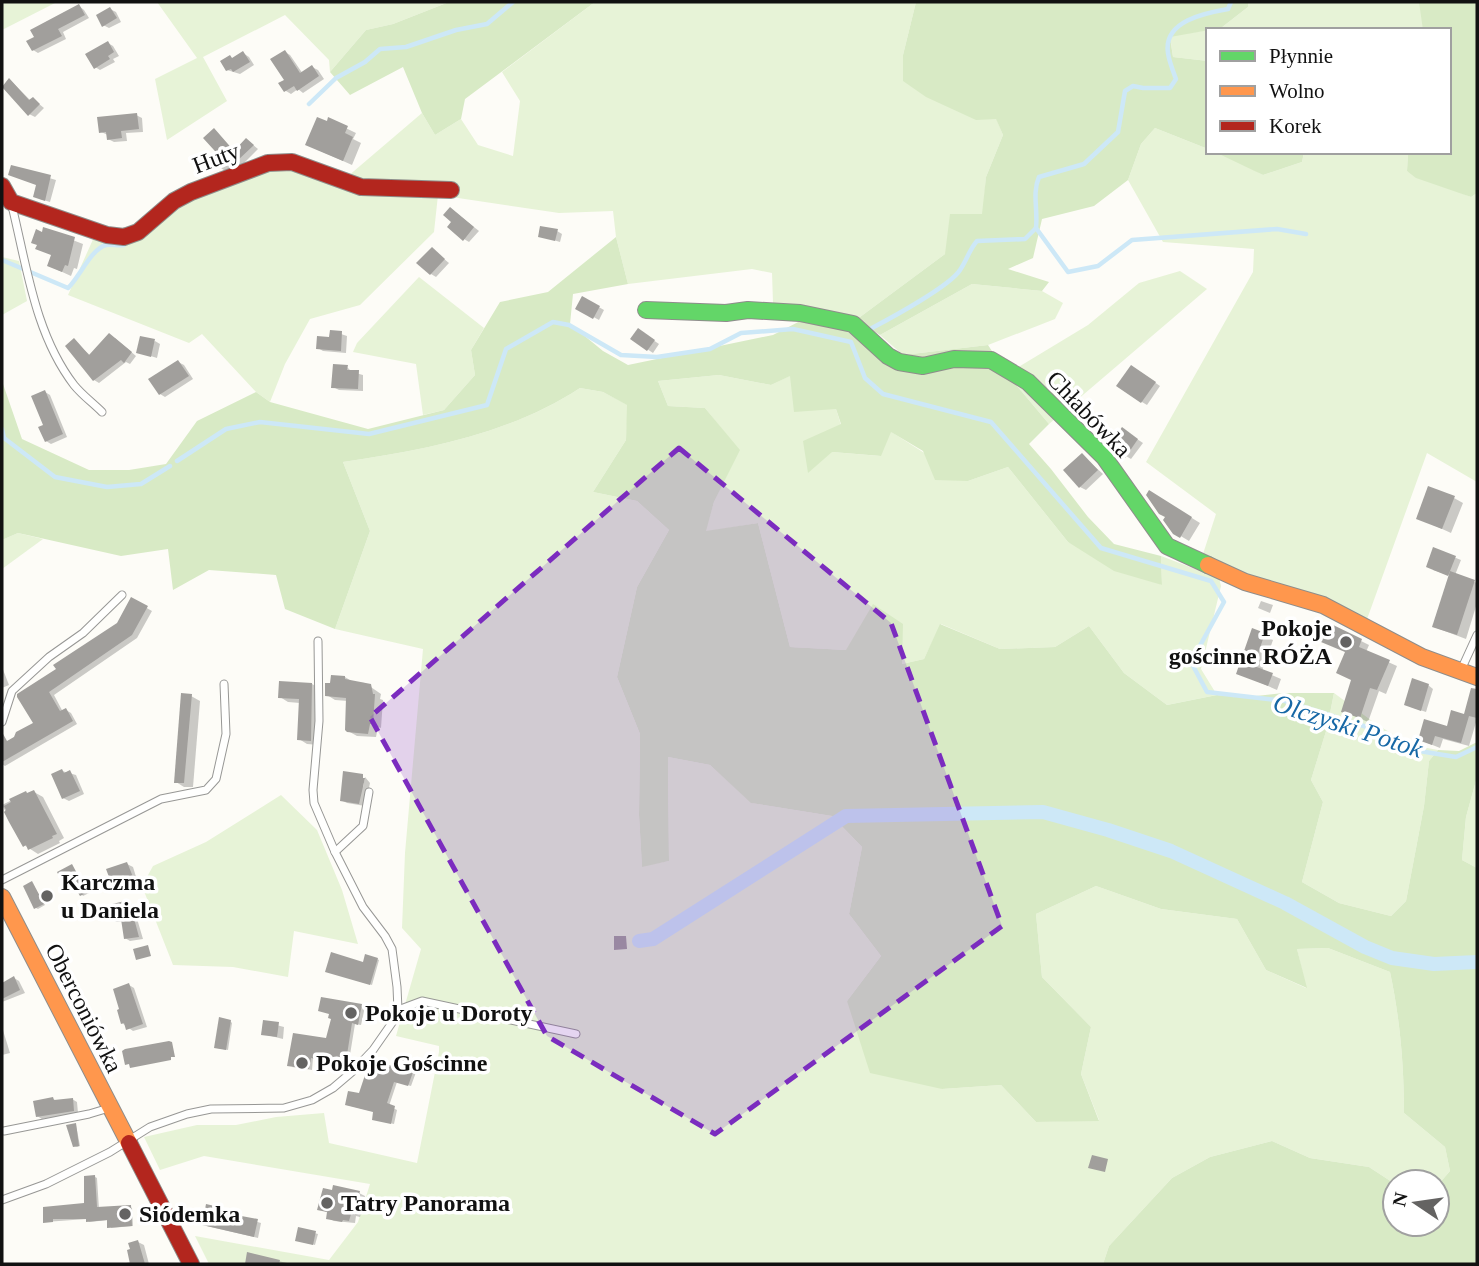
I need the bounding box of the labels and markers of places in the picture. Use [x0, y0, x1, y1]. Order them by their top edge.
place label: Pokoje gościnne RÓŻA [1169, 615, 1333, 669]
marker: Pokoje gościnne RÓŻA [1338, 634, 1354, 650]
place label: Karczma u Daniela [61, 869, 159, 923]
marker: Karczma u Daniela [39, 888, 55, 904]
place label: Pokoje u Doroty [365, 1000, 533, 1026]
marker: Pokoje u Doroty [343, 1005, 359, 1021]
place label: Pokoje Gościnne [316, 1050, 488, 1076]
marker: Pokoje Gościnne [294, 1055, 310, 1071]
place label: Tatry Panorama [341, 1190, 510, 1216]
marker: Tatry Panorama [319, 1195, 335, 1211]
place label: Siódemka [139, 1201, 240, 1227]
marker: Siódemka [117, 1206, 133, 1222]

